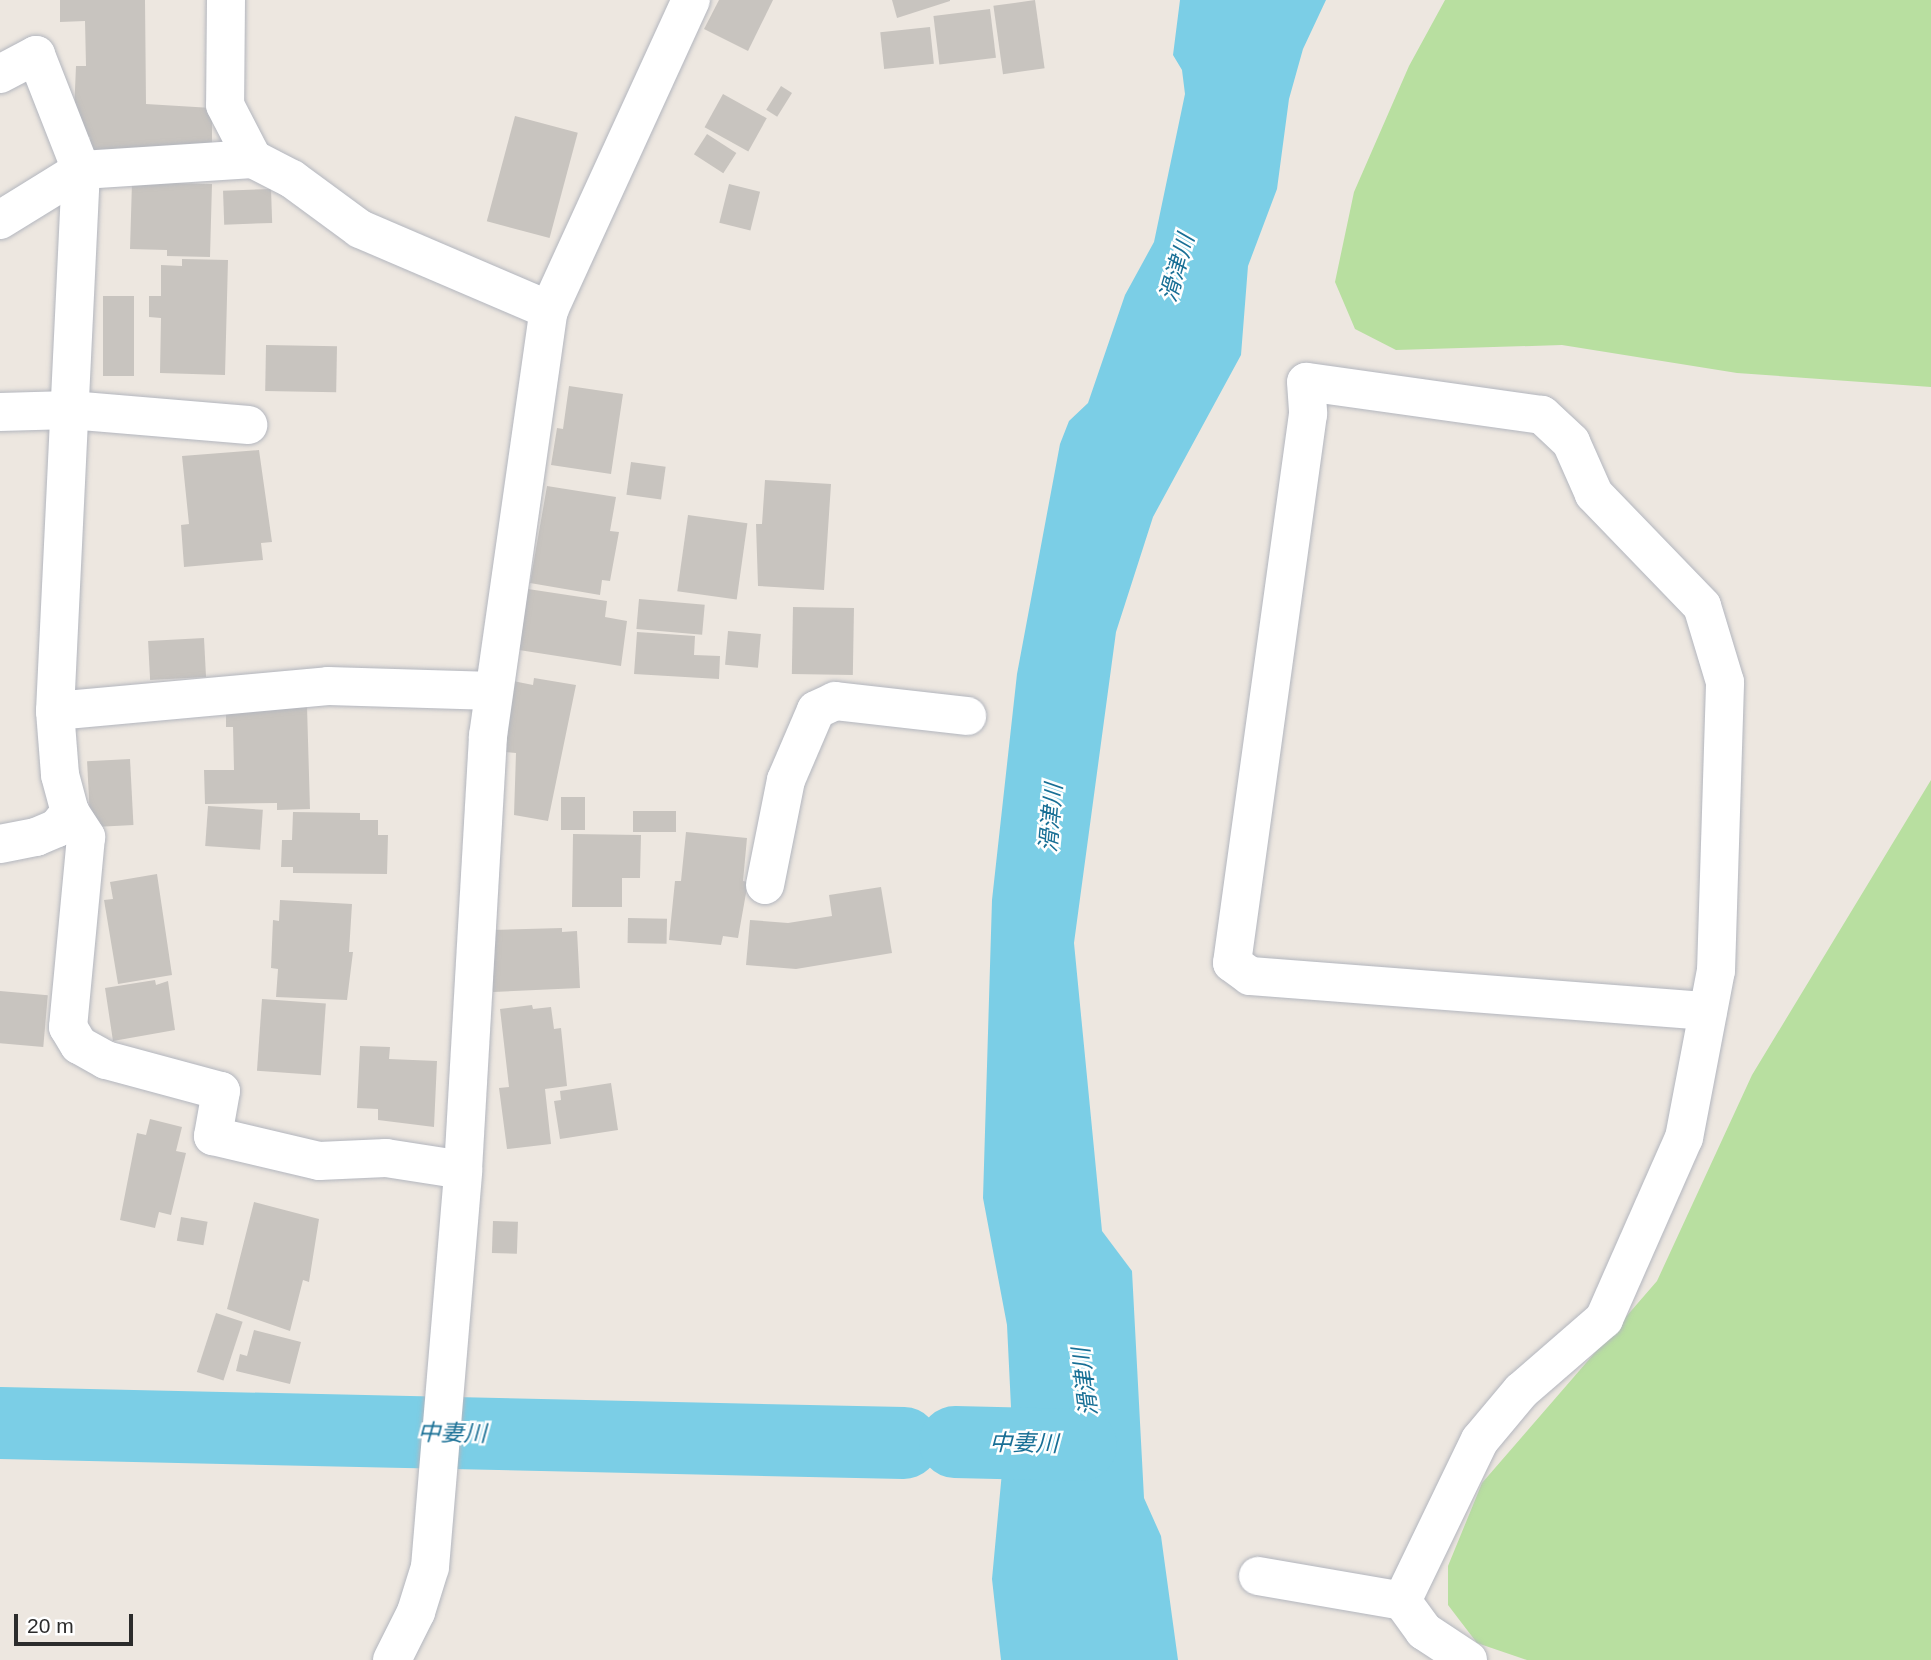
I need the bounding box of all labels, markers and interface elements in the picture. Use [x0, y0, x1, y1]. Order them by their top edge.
water label: 滑津川 [1154, 231, 1200, 305]
water label: 滑津川 [1034, 782, 1068, 854]
water label: 滑津川 [1067, 1346, 1103, 1418]
water label: 中妻川 [417, 1419, 487, 1447]
water label: 中妻川 [989, 1429, 1059, 1457]
scale bar [18, 1600, 136, 1644]
text: 20 m [27, 1614, 74, 1637]

